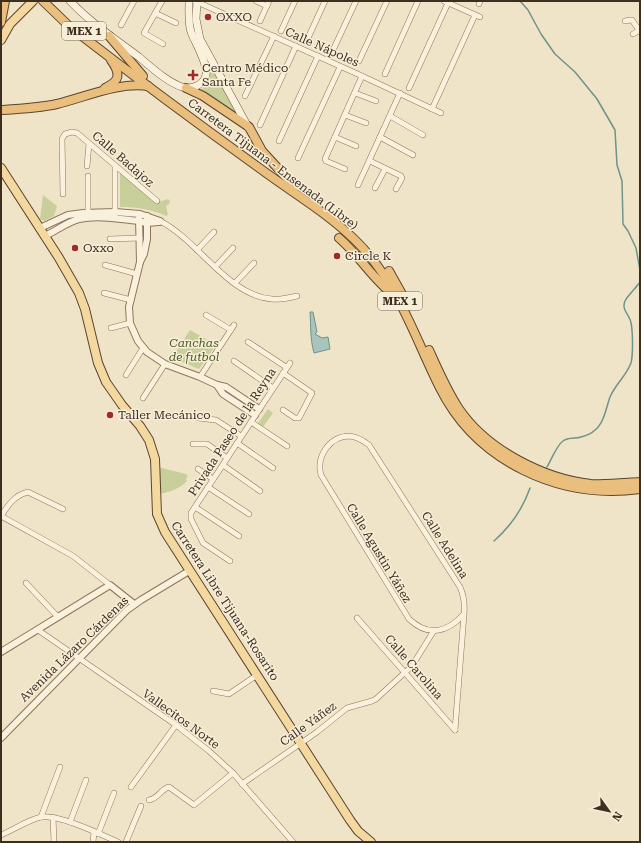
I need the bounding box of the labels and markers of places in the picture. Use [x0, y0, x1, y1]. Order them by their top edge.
place label: OXXO [216, 10, 252, 24]
marker: OXXO [203, 12, 213, 22]
place label: Centro Médico Santa Fe [202, 61, 288, 89]
marker: Centro Médico Santa Fe [187, 69, 199, 81]
place label: Oxxo [83, 241, 114, 255]
marker: Oxxo [70, 243, 80, 253]
place label: Circle K [345, 249, 391, 263]
marker: Circle K [332, 251, 342, 261]
place label: Taller Mecánico [118, 408, 211, 422]
marker: Taller Mecánico [105, 410, 115, 420]

